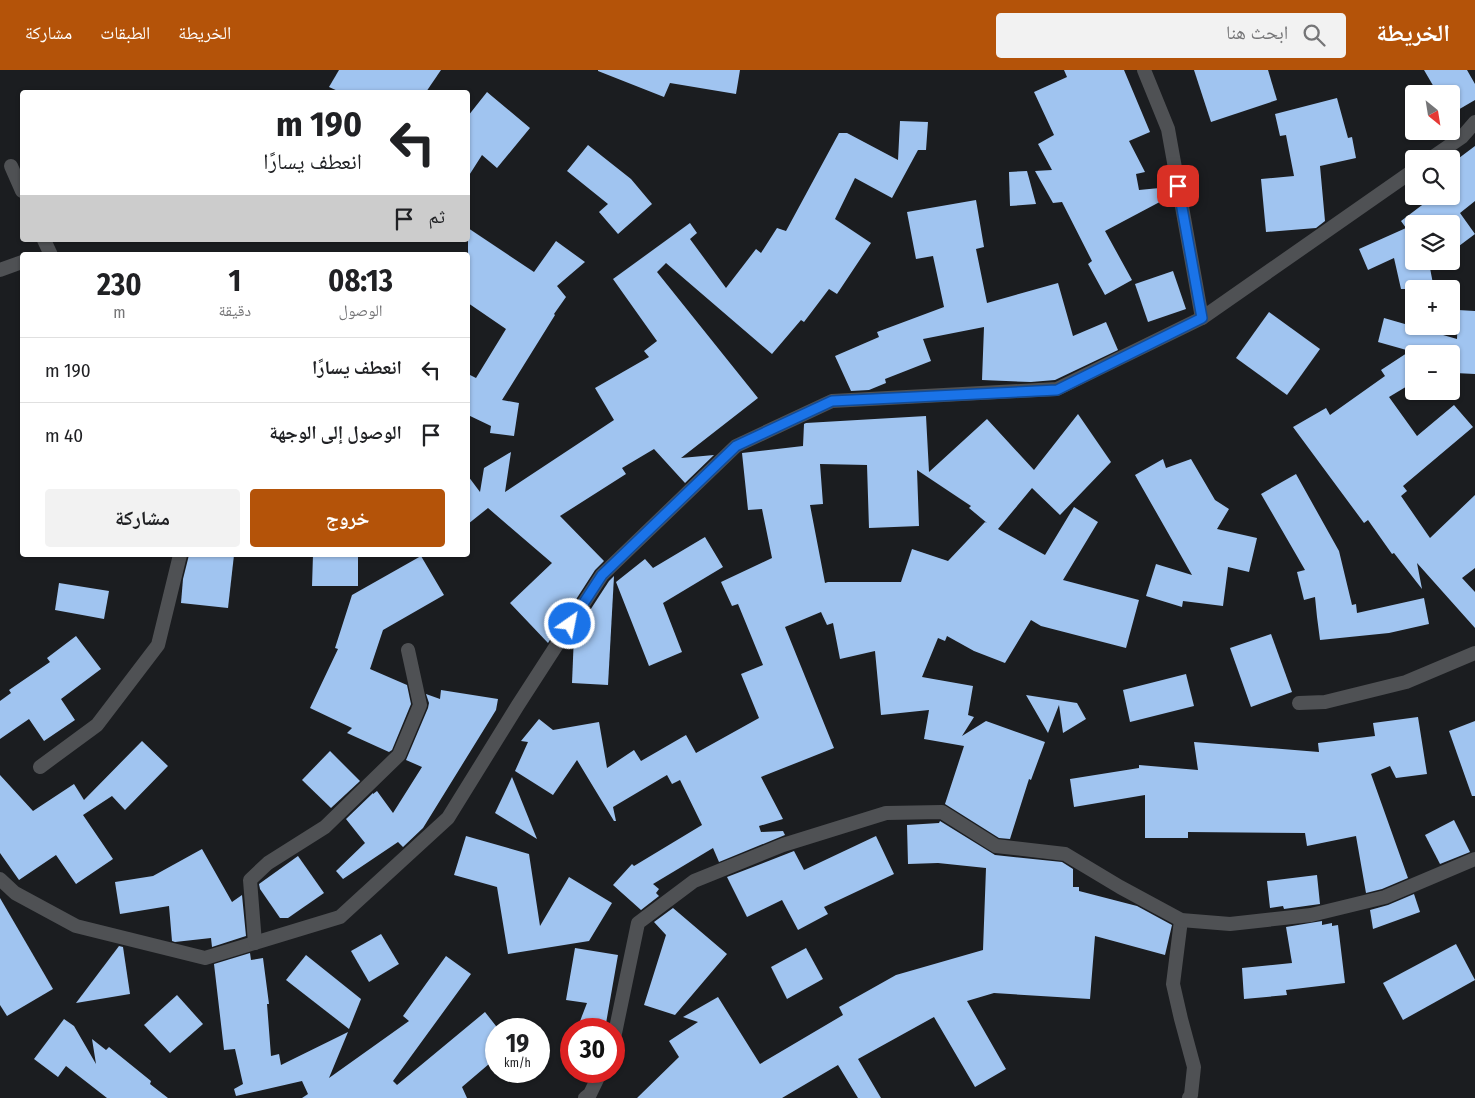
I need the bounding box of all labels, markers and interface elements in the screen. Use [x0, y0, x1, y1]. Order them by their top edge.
search box [996, 13, 1346, 58]
text: الخريطة [1376, 19, 1450, 47]
text: ابحث هنا [1226, 21, 1288, 44]
icon: search [1300, 21, 1328, 49]
text: مشاركة [25, 22, 72, 44]
text: الطبقات [100, 22, 150, 44]
text: الخريطة [178, 22, 231, 44]
north arrow [1405, 85, 1460, 140]
map controls [1405, 85, 1460, 400]
text: 190 m [276, 103, 362, 145]
icon: left [380, 110, 445, 175]
text: انعطف يسارًا [263, 148, 362, 175]
button: search [1405, 150, 1460, 205]
pin [1157, 165, 1199, 207]
icon: arrive [1164, 172, 1192, 200]
icon: arrive [390, 205, 418, 233]
text: ثم [428, 205, 445, 228]
button: layers [1405, 215, 1460, 270]
text: 1 [228, 263, 241, 299]
text: 08:13 [328, 263, 393, 299]
text: 230 [97, 267, 142, 303]
button: + [1405, 280, 1460, 335]
text: دقيقة [219, 301, 251, 320]
text: الوصول [338, 301, 383, 320]
text: m [113, 303, 125, 322]
button: − [1405, 345, 1460, 400]
text: انعطف يسارًا [312, 356, 402, 379]
icon: left [417, 356, 445, 384]
text: 190 m [45, 359, 91, 382]
text: الوصول إلى الوجهة [269, 421, 402, 444]
icon: arrive [417, 421, 445, 449]
text: 40 m [45, 424, 83, 447]
button: مشاركة [45, 489, 240, 547]
button: خروج [250, 489, 445, 547]
position arrow [543, 597, 595, 649]
speed limit sign: 30 [560, 1018, 625, 1083]
text: 19 [506, 1029, 529, 1059]
text: km/h [504, 1056, 531, 1070]

